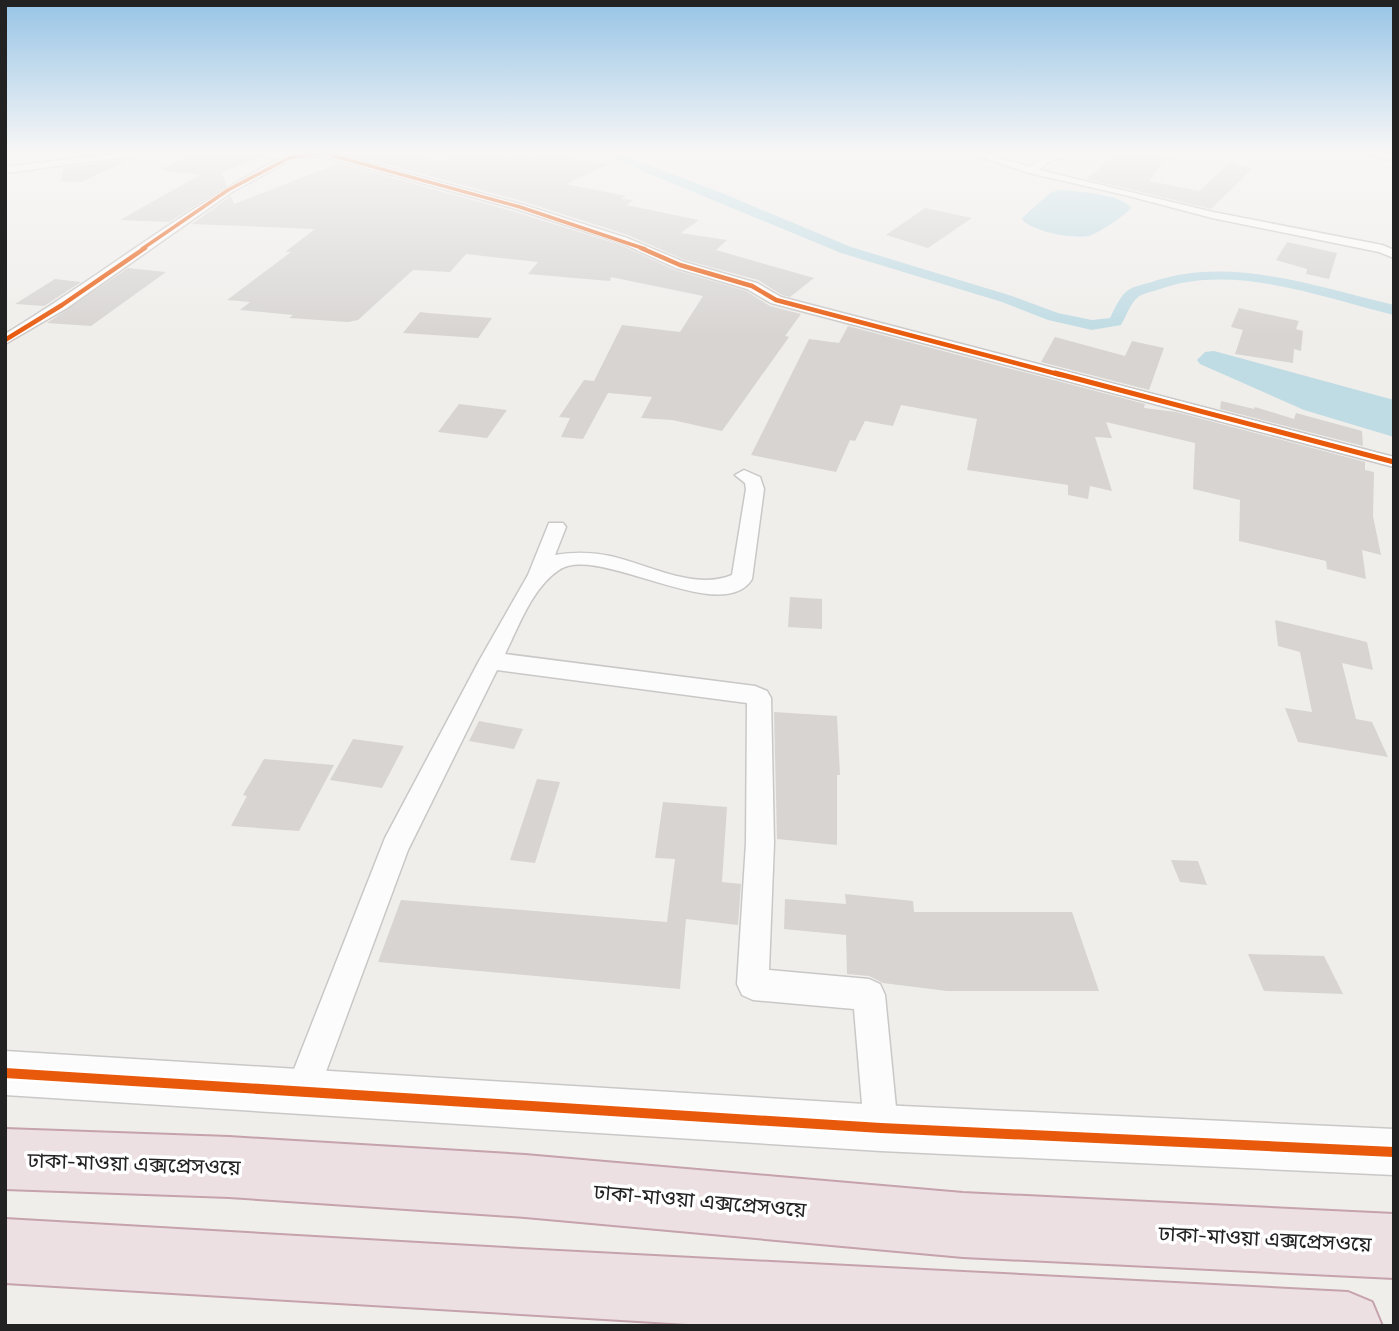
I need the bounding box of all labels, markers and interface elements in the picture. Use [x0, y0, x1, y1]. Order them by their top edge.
street label: ঢাকা-মাওয়া এক্সপ্রেসওয়ে [26, 1147, 242, 1180]
street label: ঢাকা-মাওয়া এক্সপ্রেসওয়ে [592, 1179, 808, 1222]
street label: ঢাকা-মাওয়া এক্সপ্রেসওয়ে [1157, 1220, 1373, 1257]

